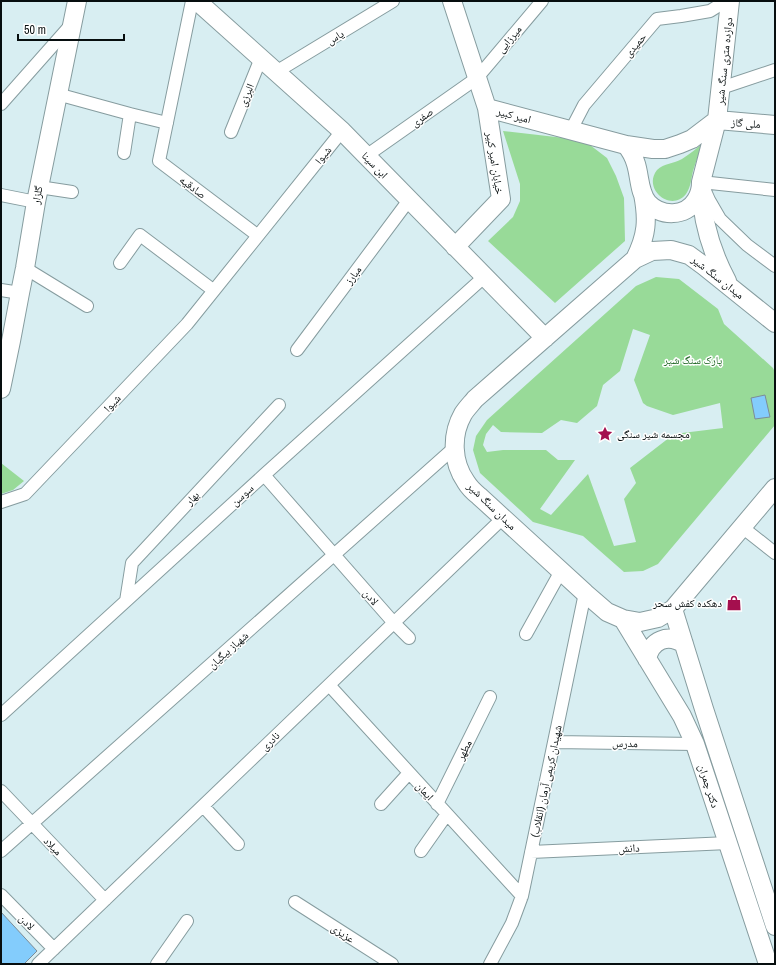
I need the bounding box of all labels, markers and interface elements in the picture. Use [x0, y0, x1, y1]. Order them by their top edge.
scale bar [18, 16, 124, 42]
street label: دوازده متری سنگ شیر [712, 16, 736, 106]
text: 50 m [24, 22, 46, 38]
street label: میرزایی [493, 22, 525, 56]
street label: یاس [324, 26, 347, 48]
street label: حمیدی [621, 30, 649, 60]
street label: البرزی [235, 81, 257, 109]
street label: امیر کبیر [494, 103, 533, 126]
street label: صفری [408, 104, 436, 130]
street label: ملی گاز [730, 115, 761, 131]
street label: خیابان امیر کبیر [483, 130, 507, 195]
street label: شیوا [312, 143, 334, 167]
street label: ابن سینا [359, 149, 391, 181]
street label: صادقیه [177, 173, 209, 201]
street label: گلزار [28, 184, 46, 206]
street label: میدان سنگ شیر [688, 252, 747, 302]
street label: مبارز [341, 263, 364, 288]
park label: پارک سنگ شیر [663, 353, 722, 367]
street label: شیوا [100, 391, 124, 415]
place icon: مجسمه شیر سنگی [596, 425, 614, 443]
place label: مجسمه شیر سنگی [617, 427, 690, 441]
street label: میدان سنگ شیر [464, 478, 519, 533]
street label: سوسن [228, 481, 256, 509]
street label: بهار [181, 488, 202, 509]
street label: لادن [360, 586, 382, 608]
shop icon: دهکده کفش سحر [725, 594, 743, 612]
place label: دهکده کفش سحر [652, 596, 722, 610]
street label: شهباز بیگیان [205, 628, 251, 672]
street label: شهیدان کریمی آرمان (انقلاب) [527, 724, 565, 838]
street label: نادری [257, 729, 283, 753]
street label: مدرس [612, 736, 638, 750]
street label: مطهر [453, 738, 475, 763]
street label: دکتر چمران [695, 762, 723, 810]
street label: ایمان [413, 779, 437, 803]
street label: میلاد [41, 834, 65, 858]
street label: دانش [618, 840, 640, 856]
street label: لادن [16, 911, 38, 933]
street label: عزیزی [329, 920, 358, 946]

